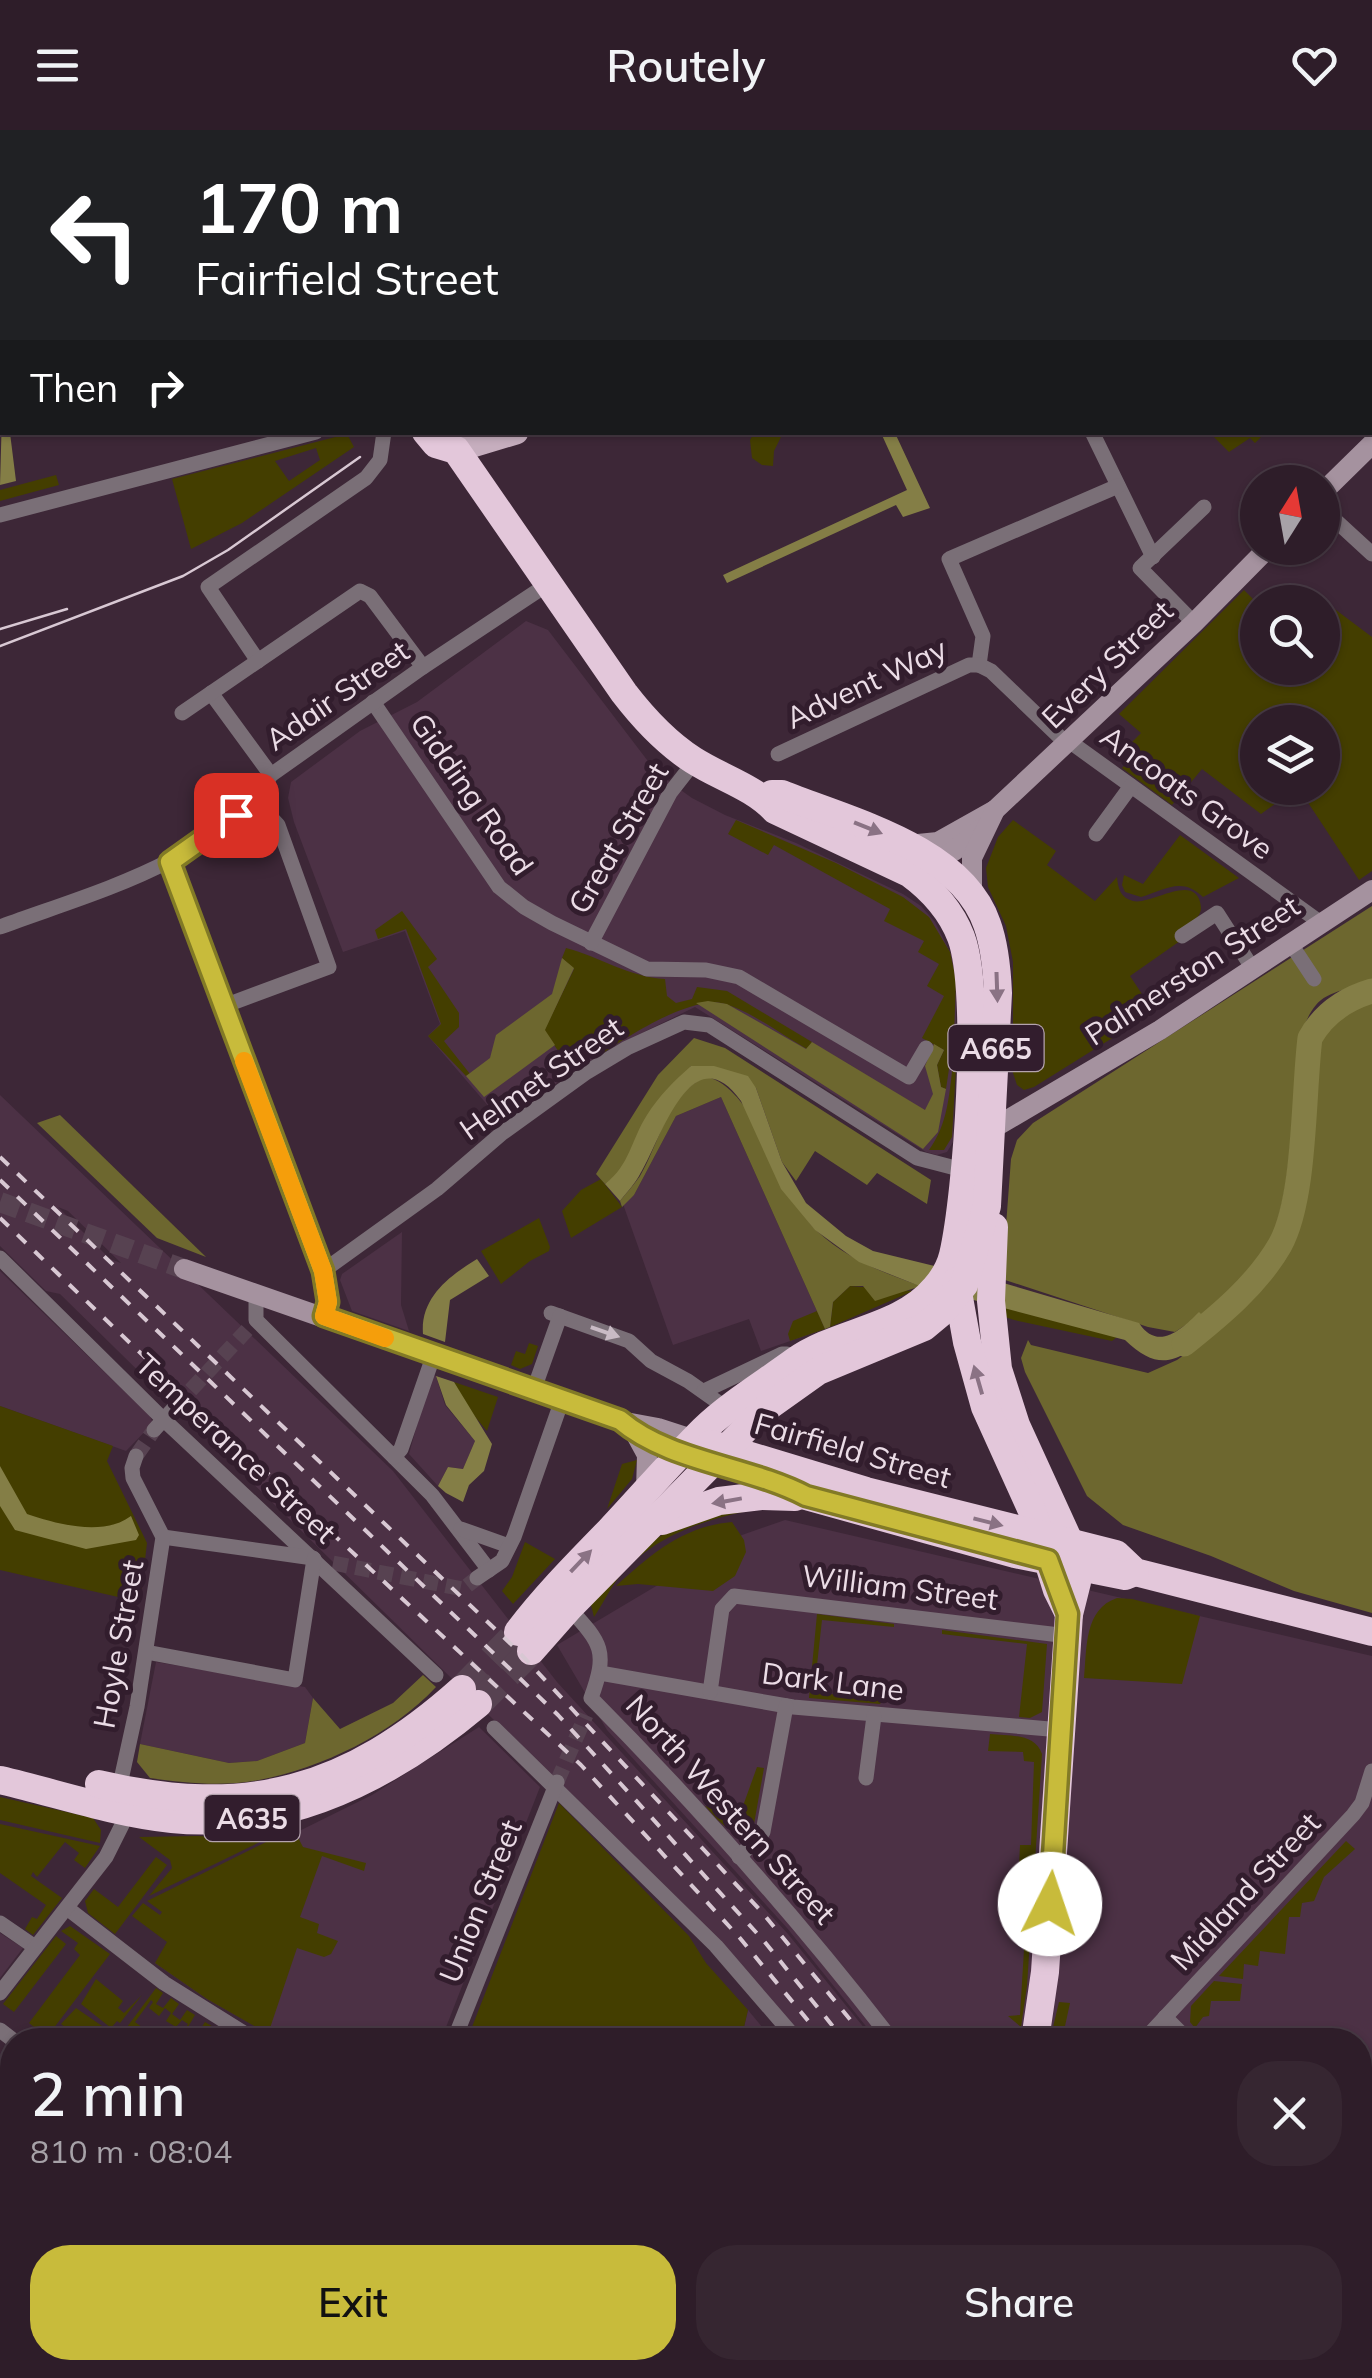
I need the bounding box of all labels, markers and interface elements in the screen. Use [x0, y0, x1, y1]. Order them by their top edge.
text: Routely [606, 37, 766, 93]
icon: menu [30, 38, 85, 93]
icon: heart [1287, 38, 1342, 93]
text: 170 m [195, 163, 403, 251]
icon: left [30, 170, 160, 300]
text: Fairfield Street [195, 250, 499, 306]
icon: right [138, 360, 193, 415]
text: Then [30, 364, 118, 412]
north arrow [1240, 465, 1340, 565]
map controls [1240, 465, 1340, 805]
button: search [1240, 585, 1340, 685]
street label: Every Street [1033, 592, 1181, 736]
street label: Advent Way [779, 629, 953, 737]
street label: Adair Street [258, 632, 416, 758]
button: layers [1240, 705, 1340, 805]
street label: Gidding Road [402, 706, 542, 882]
street label: Ancoats Grove [1093, 717, 1281, 867]
street label: Great Street [559, 756, 677, 920]
pin [194, 773, 279, 858]
icon: arrive [209, 788, 264, 843]
one-way arrow [853, 821, 883, 837]
street label: Palmerston Street [1078, 887, 1306, 1053]
one-way arrow [990, 972, 1006, 1004]
street label: Helmet Street [452, 1008, 630, 1148]
road number: A665 [948, 1025, 1044, 1071]
one-way arrow [591, 1325, 621, 1340]
street label: Temperance Street [128, 1345, 344, 1551]
one-way arrow [969, 1364, 985, 1395]
street label: Fairfield Street [750, 1404, 956, 1496]
one-way arrow [711, 1494, 742, 1509]
one-way arrow [973, 1514, 1004, 1530]
one-way arrow [569, 1549, 592, 1573]
street label: William Street [800, 1556, 1000, 1618]
street label: Hoyle Street [85, 1557, 151, 1731]
street label: Dark Lane [760, 1653, 906, 1709]
street label: North Western Street [618, 1686, 844, 1932]
road number: A635 [204, 1795, 300, 1841]
street label: Midland Street [1162, 1804, 1328, 1978]
street label: Union Street [430, 1814, 530, 1988]
position arrow [998, 1852, 1102, 1956]
text: 2 min [30, 2056, 186, 2131]
button: close [1237, 2061, 1342, 2166]
text: 810 m · 08:04 [30, 2131, 232, 2171]
button: Exit [30, 2245, 676, 2360]
button: Share [696, 2245, 1342, 2360]

